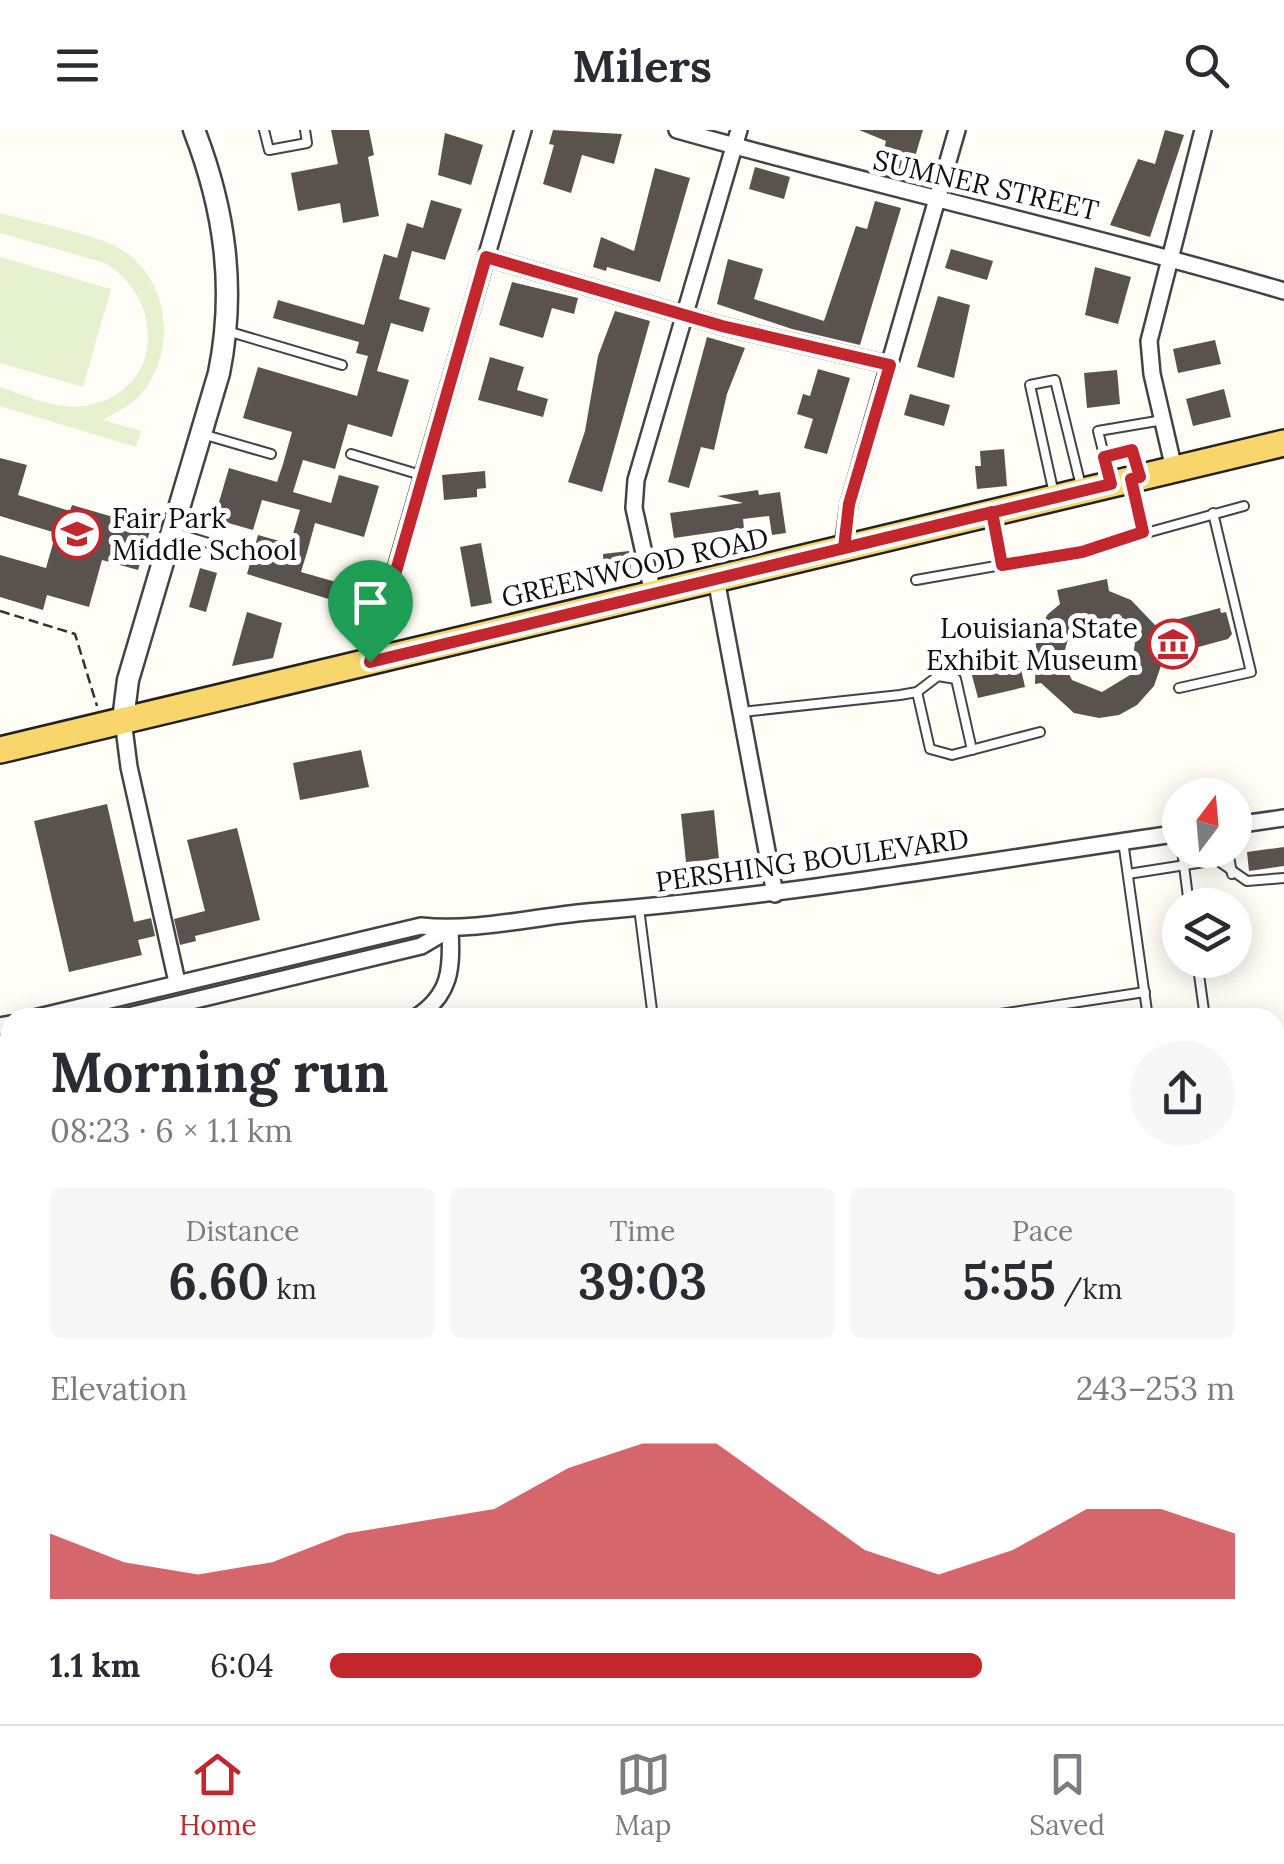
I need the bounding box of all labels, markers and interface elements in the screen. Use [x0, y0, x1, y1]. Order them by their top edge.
text: Milers [572, 37, 712, 94]
icon: menu [50, 38, 105, 93]
icon: search [1179, 38, 1234, 93]
street label: SUMNER STREET [870, 142, 1102, 228]
place label: Fair Park Middle School [112, 500, 297, 568]
school or university icon: Fair Park Middle School [51, 508, 103, 560]
street label: GREENWOOD ROAD [498, 519, 772, 615]
pin [328, 560, 413, 663]
icon: arrive [343, 575, 398, 630]
place label: Louisiana State Exhibit Museum [926, 610, 1138, 678]
museum icon: Louisiana State Exhibit Museum [1147, 618, 1199, 670]
north arrow [1162, 778, 1252, 868]
map controls [1162, 778, 1252, 978]
street label: PERSHING BOULEVARD [653, 820, 971, 900]
button: layers [1162, 888, 1252, 978]
text: Morning run [50, 1037, 388, 1107]
button: share [1130, 1041, 1235, 1146]
text: 08:23 · 6 × 1.1 km [50, 1110, 293, 1151]
text: Distance [186, 1213, 299, 1249]
text: Time [610, 1213, 676, 1249]
text: Pace [1012, 1213, 1073, 1249]
text: 6.60 [168, 1249, 269, 1313]
text: 39:03 [578, 1249, 707, 1313]
text: 5:55 [962, 1249, 1056, 1313]
text: km [269, 1271, 317, 1307]
text: /km [1056, 1271, 1123, 1307]
text: Elevation [50, 1368, 187, 1409]
text: 243–253 m [1076, 1368, 1235, 1409]
text: 1.1 km [50, 1645, 140, 1686]
text: 6:04 [210, 1645, 274, 1686]
tab: Home [179, 1747, 257, 1843]
tab: Map [615, 1747, 671, 1843]
tab: Saved [1029, 1747, 1105, 1843]

